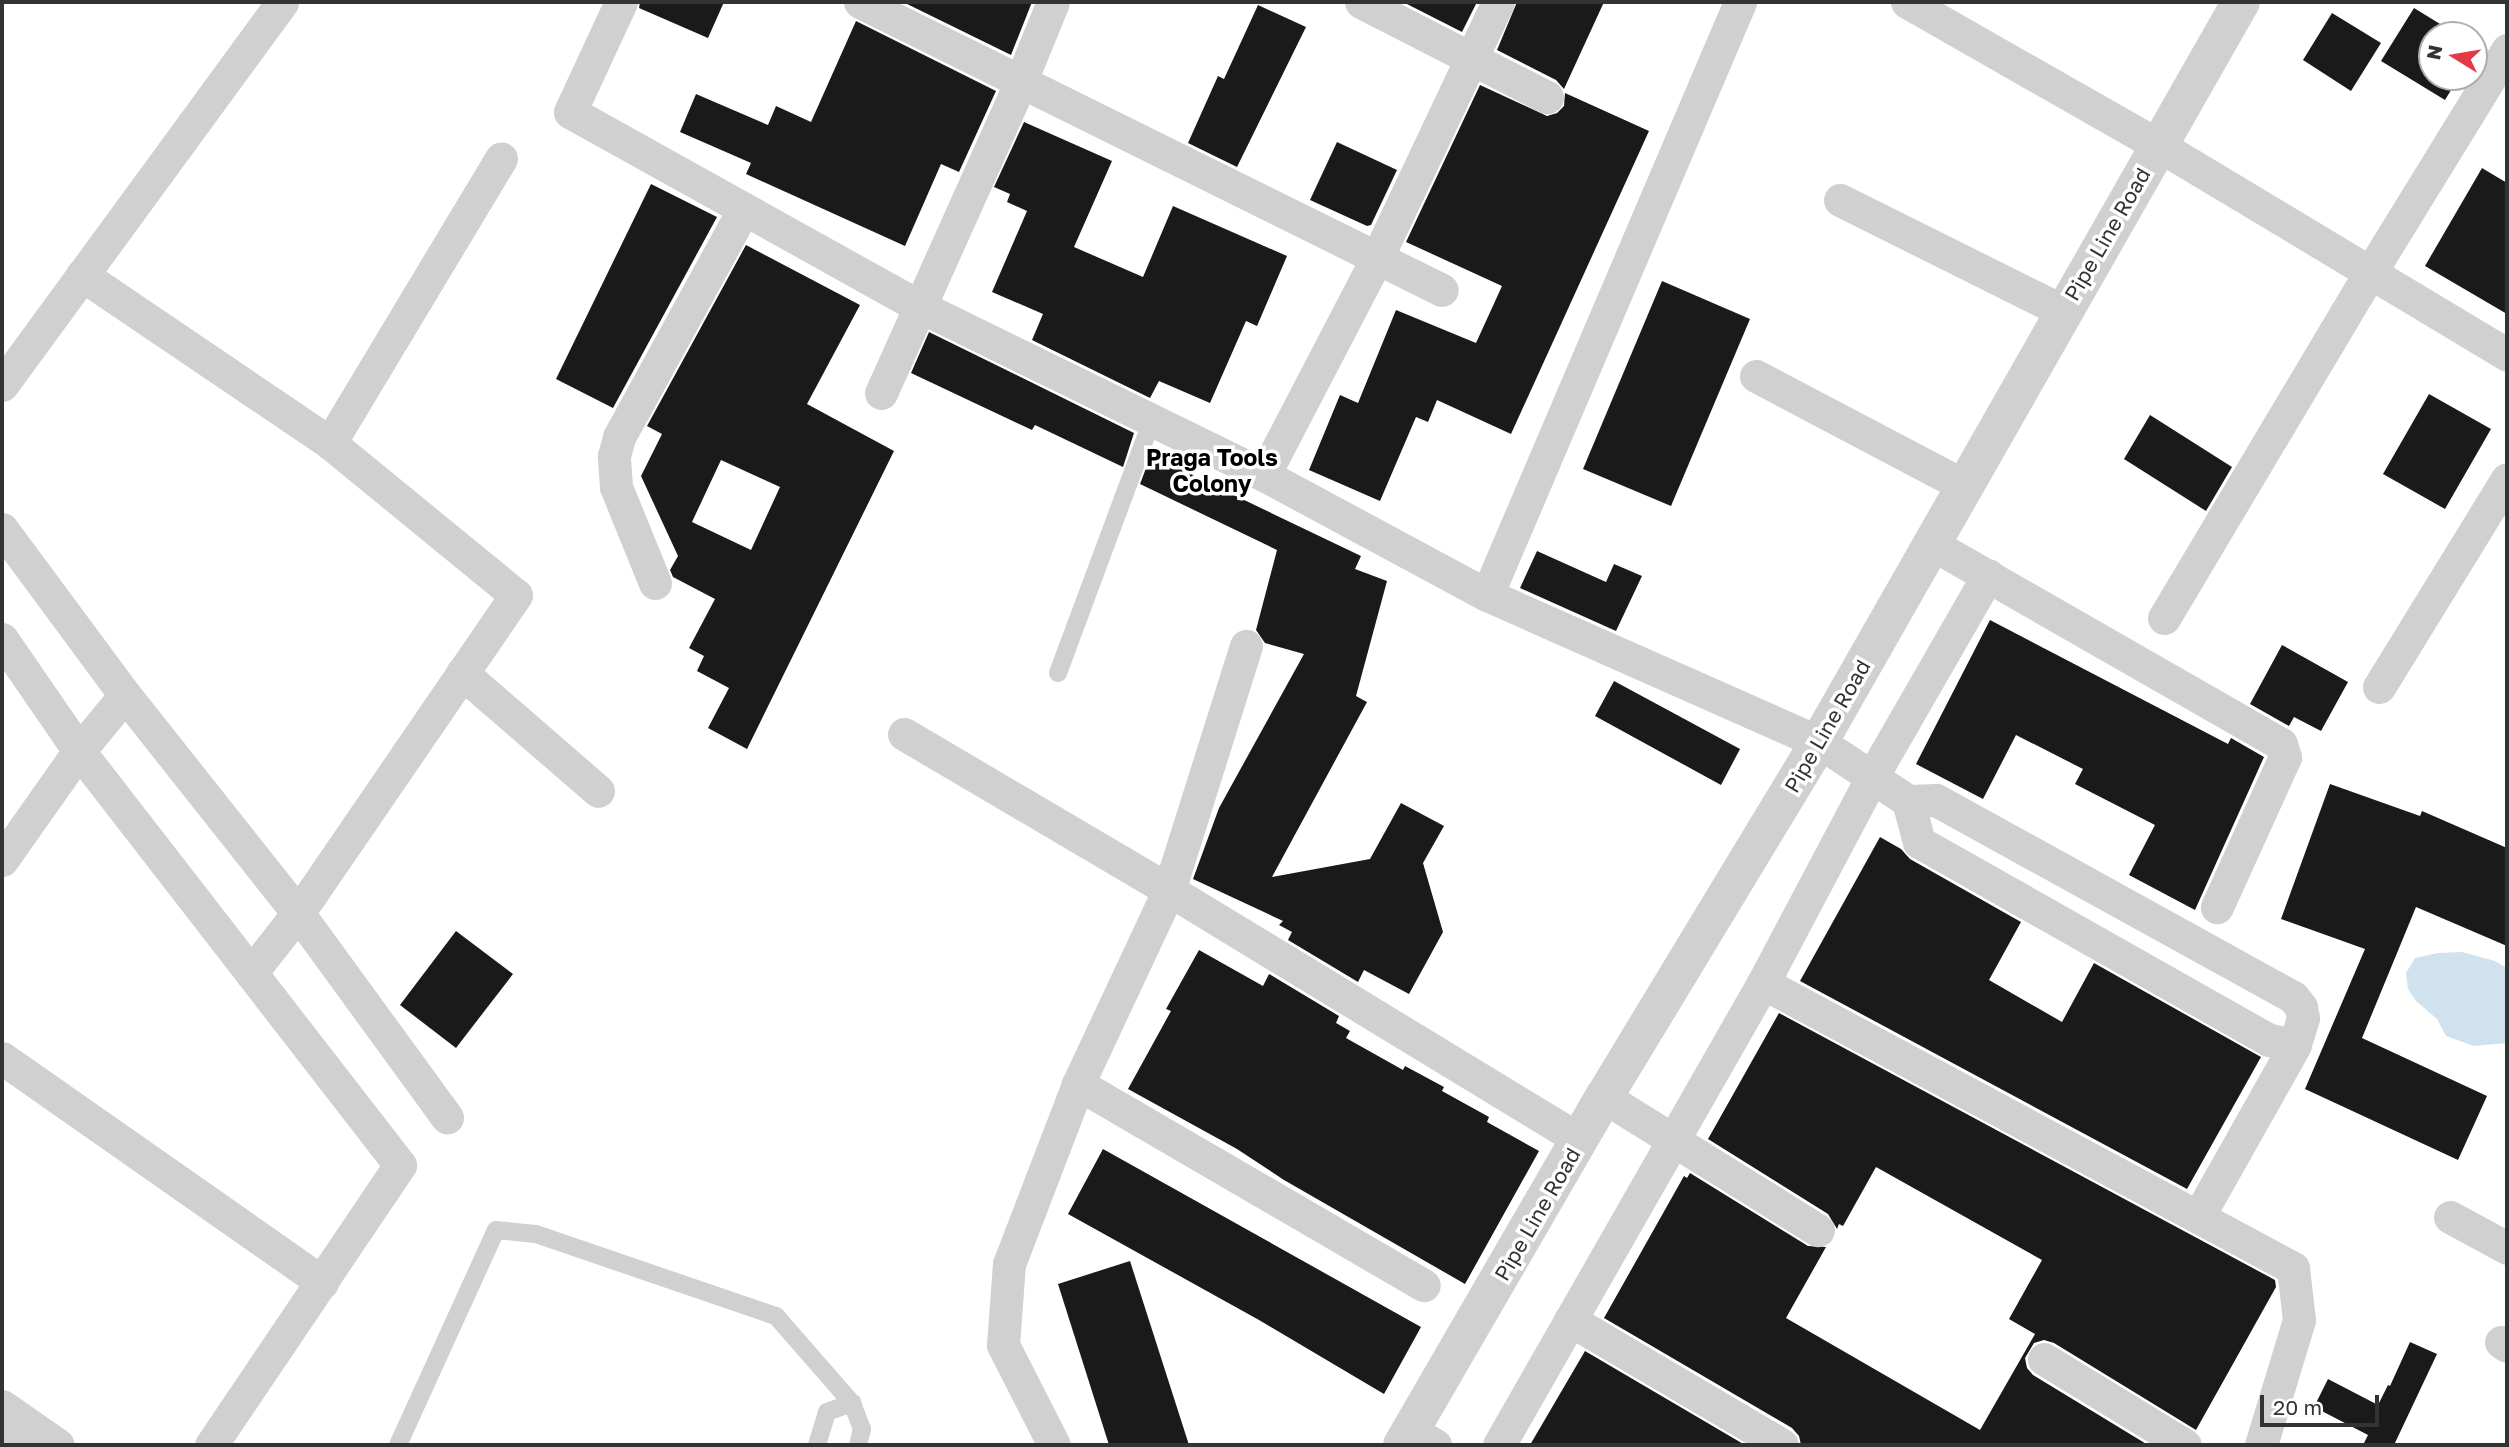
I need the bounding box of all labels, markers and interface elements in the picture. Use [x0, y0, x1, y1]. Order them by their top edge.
north arrow [2418, 21, 2488, 91]
text: N [2421, 43, 2447, 62]
street label: Pipe Line Road [2059, 163, 2155, 305]
district label: Praga Tools Colony [1146, 443, 1278, 497]
street label: Pipe Line Road [1779, 655, 1875, 797]
street label: Pipe Line Road [1489, 1143, 1585, 1285]
scale bar [2264, 1380, 2383, 1424]
text: 20 m [2273, 1394, 2322, 1420]

